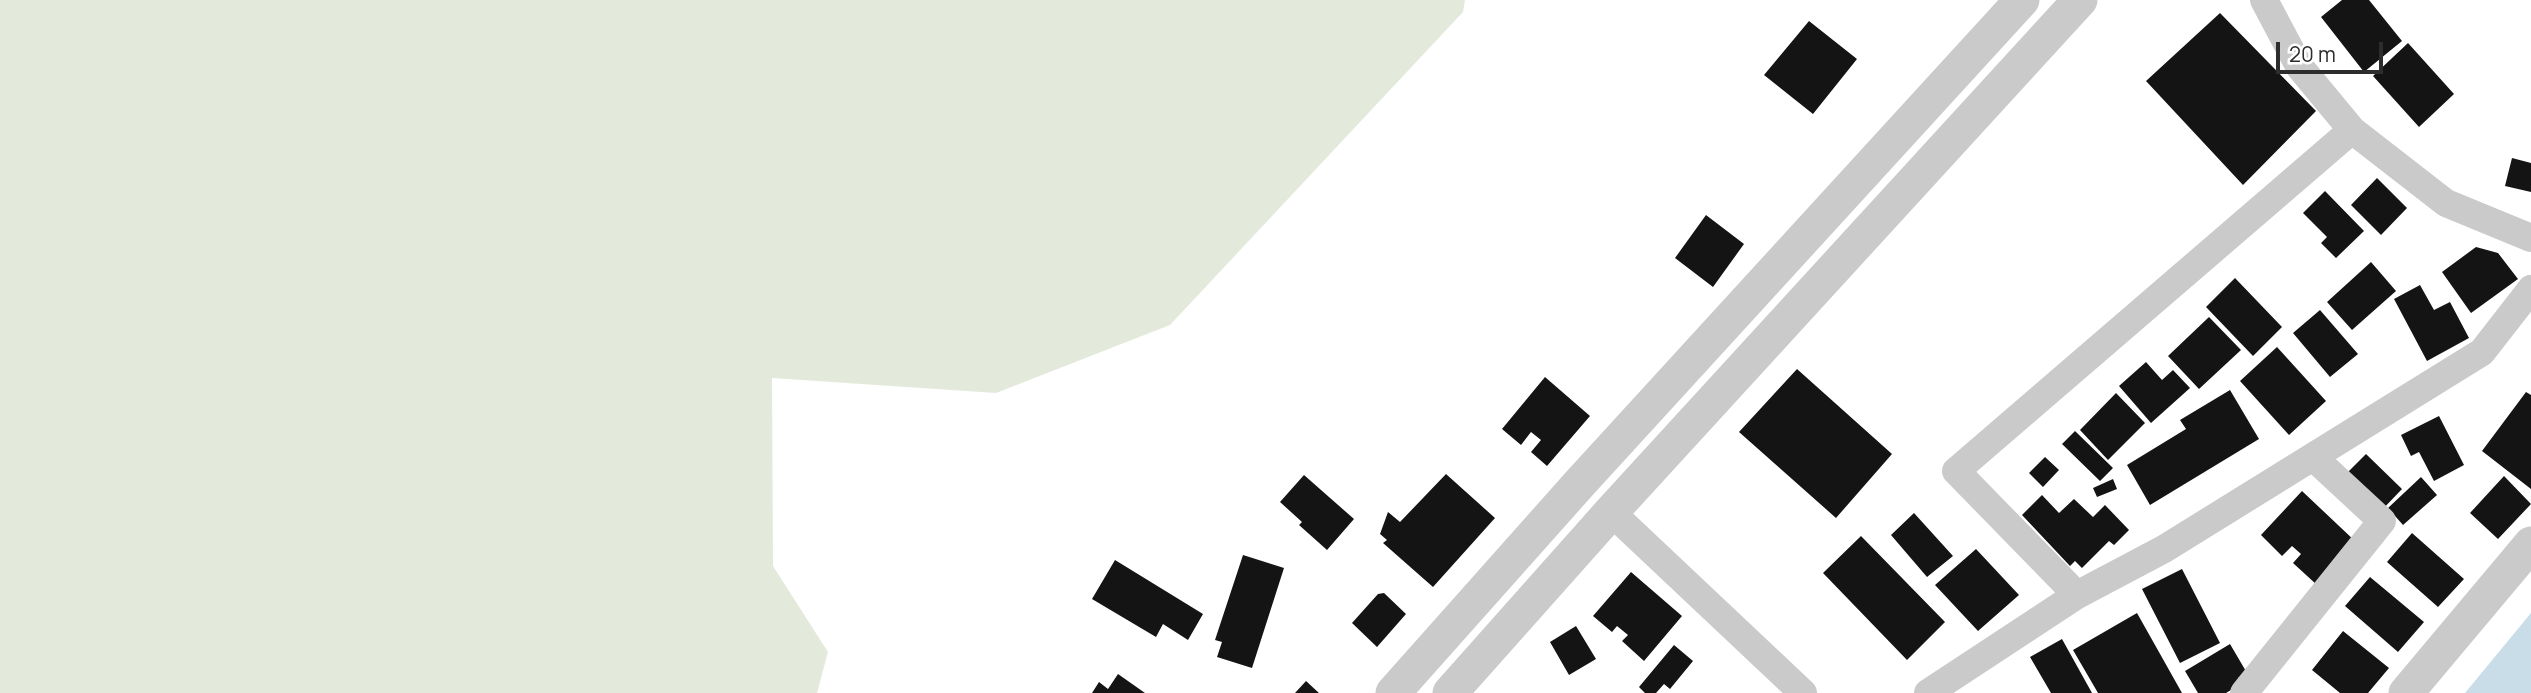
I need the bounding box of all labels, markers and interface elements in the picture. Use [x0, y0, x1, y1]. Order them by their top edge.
scale bar [2279, 28, 2386, 72]
text: 20 m [2289, 40, 2336, 68]

